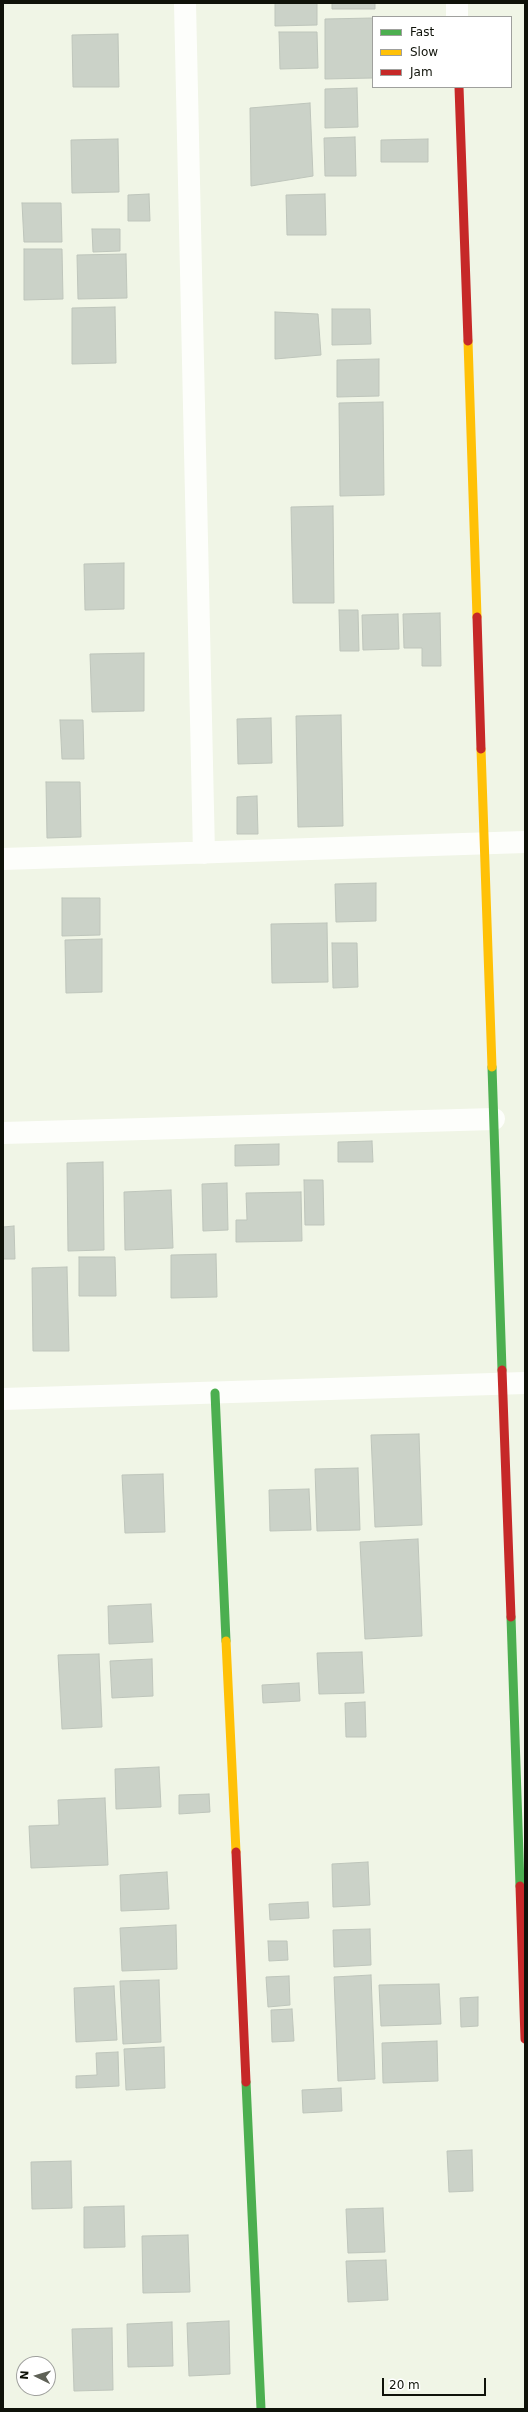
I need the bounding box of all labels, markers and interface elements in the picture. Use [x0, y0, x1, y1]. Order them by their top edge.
legend [372, 16, 512, 88]
text: Fast [410, 25, 434, 39]
text: Slow [410, 45, 438, 59]
text: Jam [410, 65, 433, 79]
north arrow [16, 2356, 56, 2396]
text: N [18, 2370, 31, 2380]
scale bar [384, 2370, 488, 2396]
text: 20 m [389, 2378, 420, 2392]

